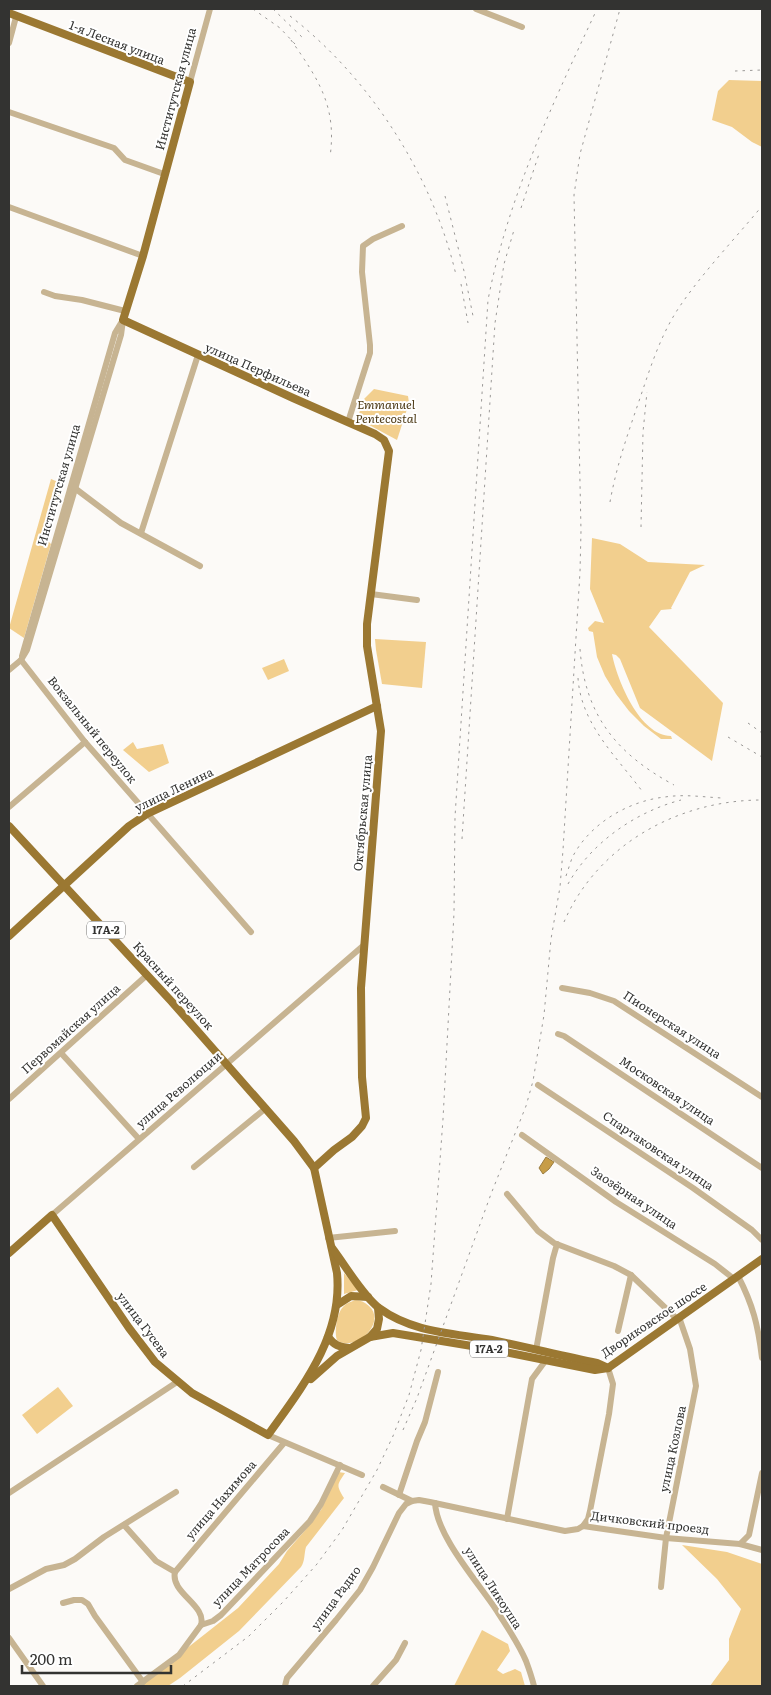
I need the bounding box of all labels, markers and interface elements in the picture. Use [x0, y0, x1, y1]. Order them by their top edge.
street label: 1-я Лесная улица [67, 16, 168, 69]
street label: Институтская улица [150, 25, 200, 152]
street label: улица Перфильева [202, 338, 315, 401]
park label: Emmanuel Pentecostal [355, 395, 417, 427]
street label: Институтская улица [32, 421, 84, 548]
street label: Вокзальный переулок [44, 672, 142, 787]
street label: Октябрьская улица [348, 753, 376, 872]
street label: улица Ленина [131, 762, 216, 816]
road number: 17А-2 [87, 922, 125, 938]
street label: Красный переулок [129, 937, 218, 1033]
street label: Первомайская улица [17, 979, 124, 1078]
street label: Пионерская улица [620, 986, 725, 1063]
street label: улица Революции [131, 1047, 225, 1132]
street label: Московская улица [616, 1051, 719, 1129]
street label: Спартаковская улица [599, 1106, 718, 1194]
street label: Заозёрная улица [588, 1161, 682, 1233]
street label: Двориковское шоссе [597, 1277, 710, 1361]
street label: улица Гусева [113, 1288, 175, 1361]
road number: 17А-2 [470, 1340, 508, 1358]
street label: улица Козлова [654, 1403, 690, 1494]
street label: улица Нахимова [181, 1455, 260, 1543]
street label: Дичковский проезд [590, 1506, 710, 1538]
street label: улица Матросова [207, 1522, 294, 1610]
street label: улица Ликоуша [460, 1543, 528, 1633]
street label: улица Радио [306, 1562, 365, 1633]
scale bar [22, 1642, 171, 1674]
text: 200 m [30, 1647, 73, 1670]

